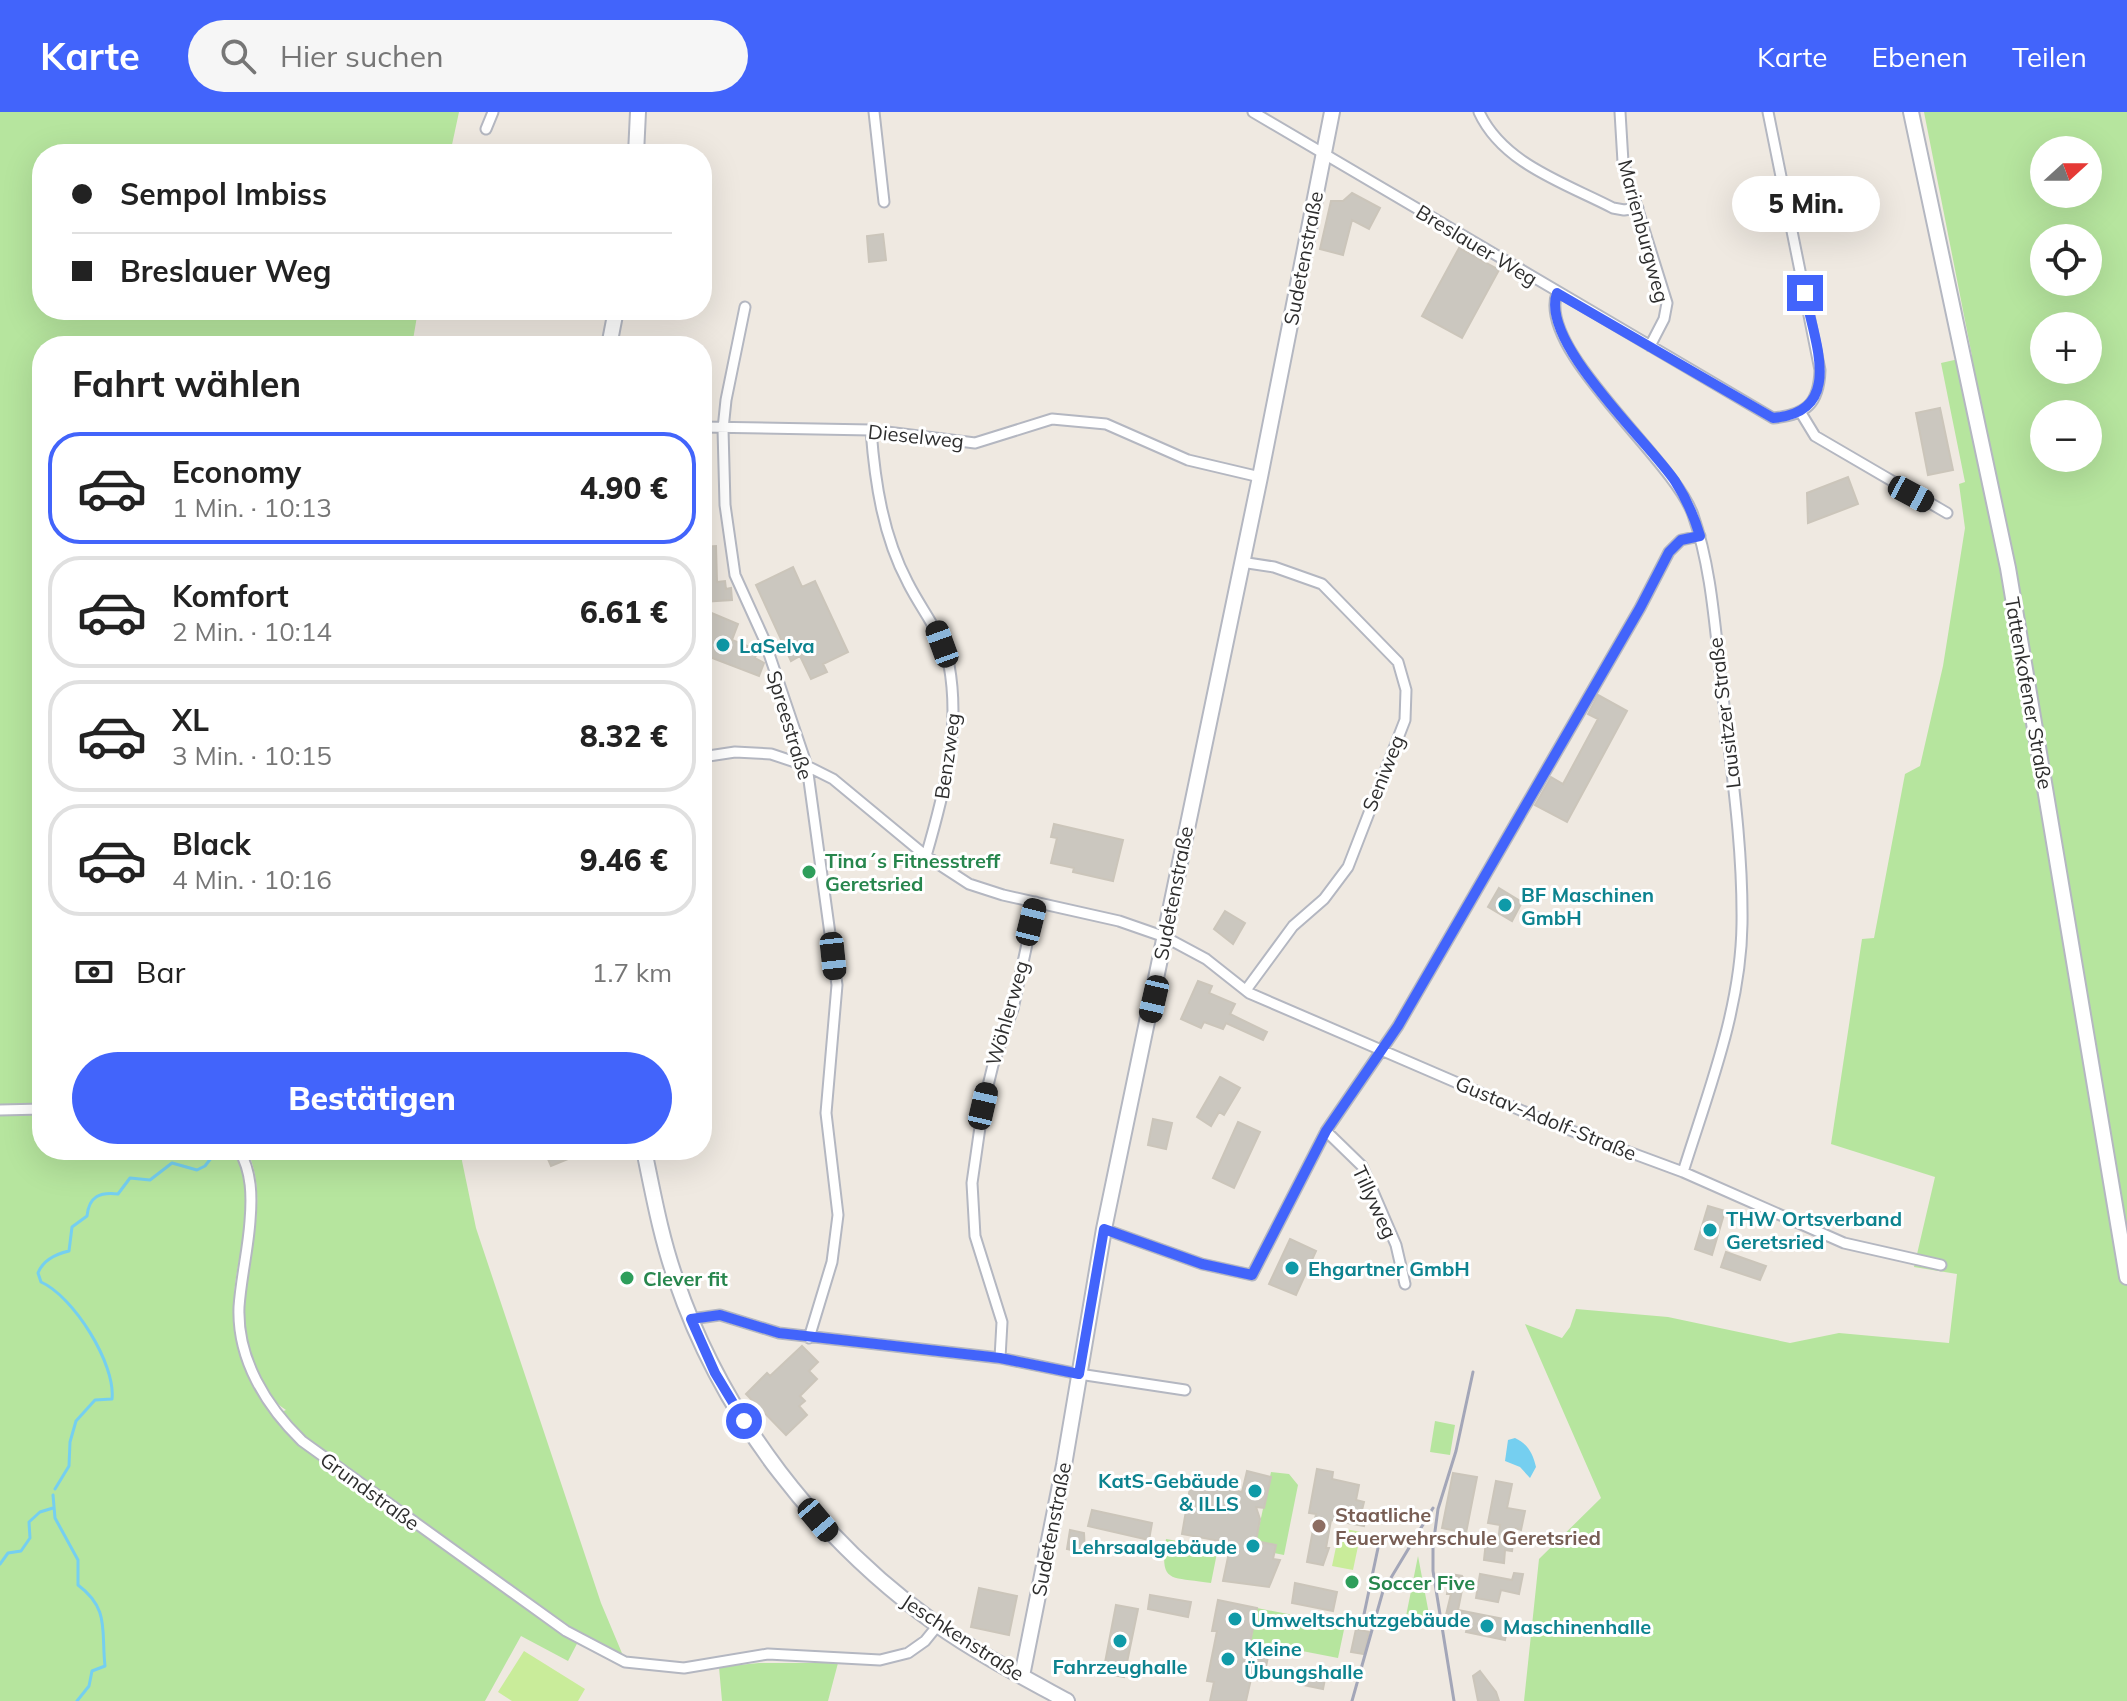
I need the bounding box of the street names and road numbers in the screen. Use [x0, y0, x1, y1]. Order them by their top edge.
street label: Marienburgweg [1613, 157, 1675, 305]
street label: Sudetenstraße [1278, 189, 1328, 327]
street label: Breslauer Weg [1412, 199, 1542, 291]
street label: Dieselweg [867, 419, 965, 453]
street label: Tattenkofener Straße [2000, 595, 2058, 791]
street label: Lausitzer Straße [1702, 636, 1746, 790]
street label: Spreestraße [762, 667, 818, 783]
street label: Benzweg [929, 711, 965, 801]
street label: Seniweg [1356, 731, 1410, 815]
street label: Sudetenstraße [1148, 824, 1198, 962]
street label: Wöhlerweg [980, 958, 1034, 1068]
street label: Gustav-Adolf-Straße [1452, 1070, 1640, 1166]
street label: Tillyweg [1347, 1162, 1403, 1242]
street label: Grundstraße [315, 1447, 425, 1535]
street label: Sudetenstraße [1026, 1460, 1076, 1598]
street label: Jeschkenstraße [897, 1588, 1029, 1686]

